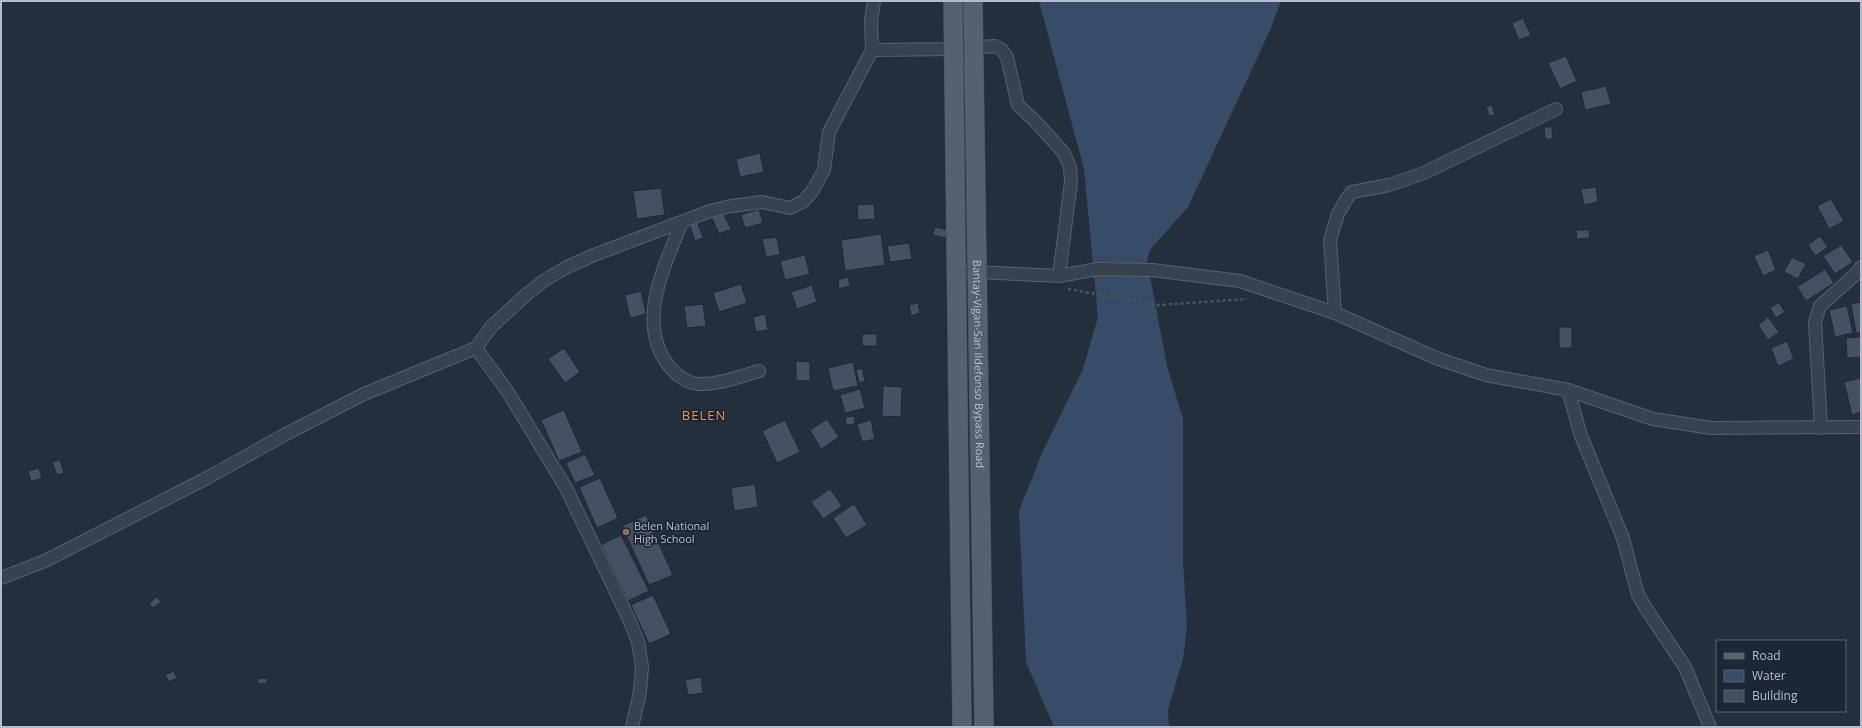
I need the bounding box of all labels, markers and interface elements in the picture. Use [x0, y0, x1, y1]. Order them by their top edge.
street label: Bantay-Vigan-San Ildefonso Bypass Road [970, 260, 988, 468]
district label: BELEN [682, 406, 726, 424]
place label: Belen National High School [634, 518, 709, 546]
marker: Belen National High School [621, 527, 631, 537]
legend [1716, 640, 1846, 712]
text: Road [1752, 647, 1781, 664]
text: Water [1752, 667, 1786, 684]
text: Building [1752, 687, 1798, 704]

